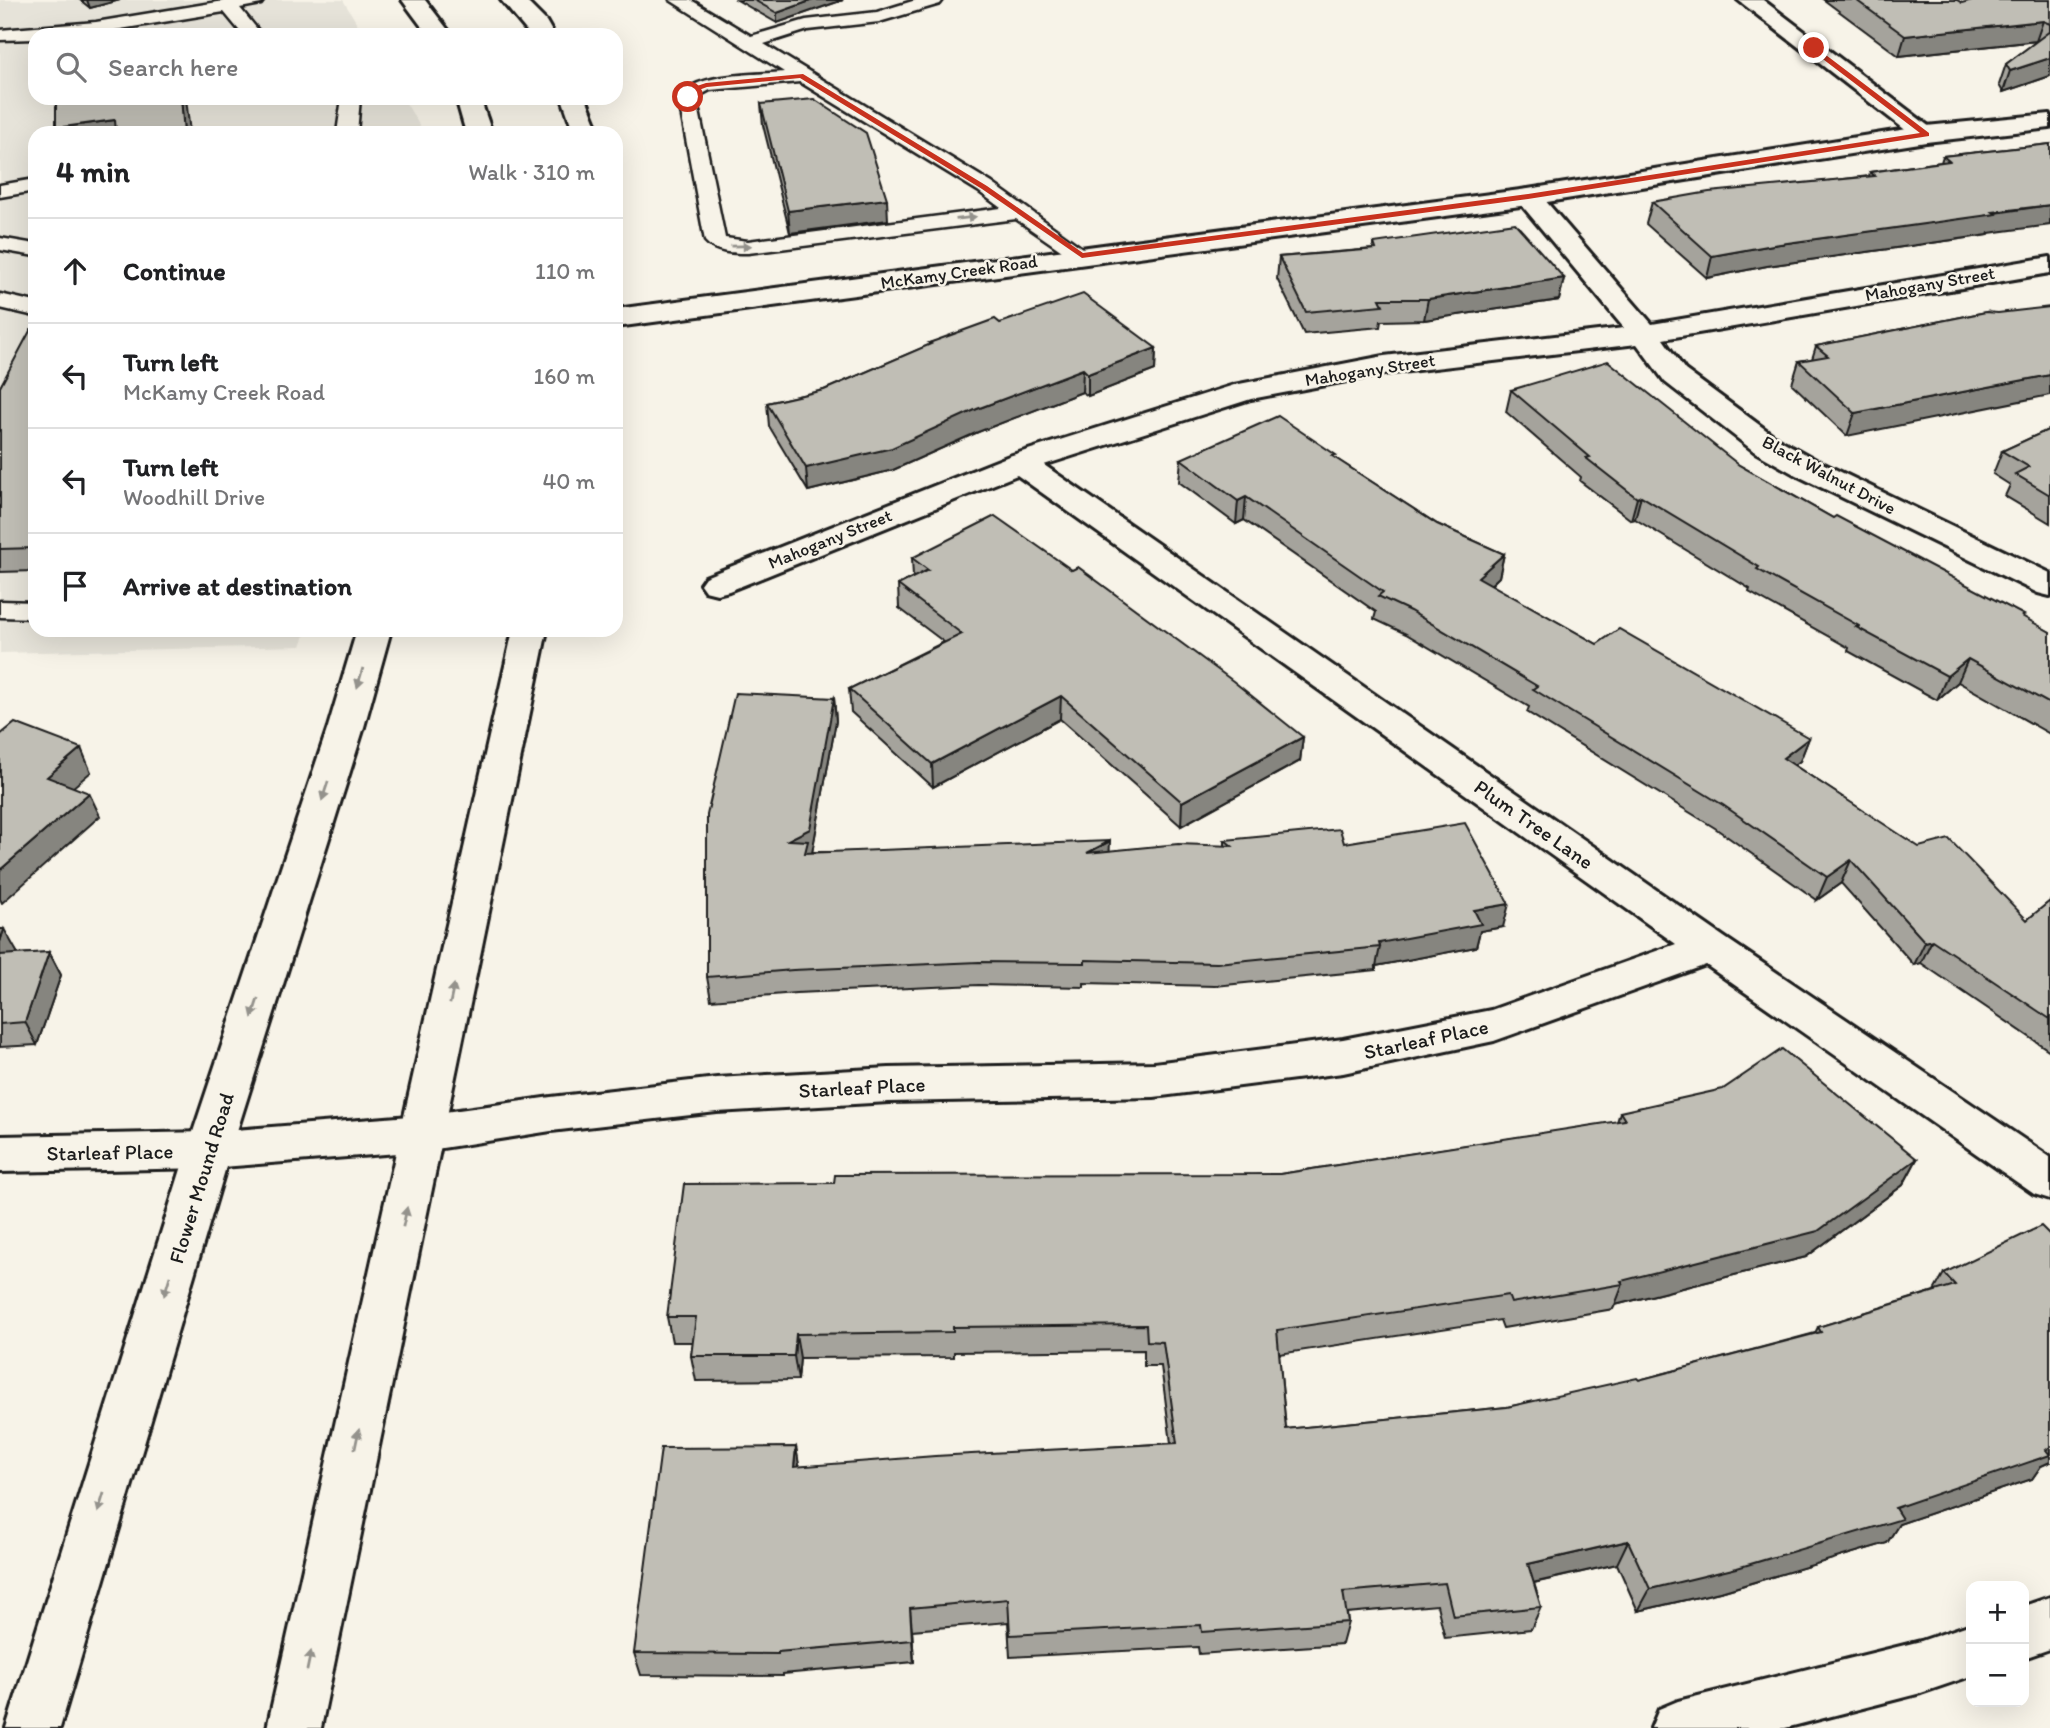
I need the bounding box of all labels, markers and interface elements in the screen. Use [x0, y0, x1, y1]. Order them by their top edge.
search box [28, 28, 623, 105]
route end [1798, 32, 1829, 63]
icon: search [52, 48, 90, 86]
text: Search here [108, 51, 238, 83]
route start [672, 81, 703, 112]
text: 4 min [56, 153, 130, 190]
text: Walk · 310 m [468, 158, 595, 186]
one-way arrow [956, 213, 978, 224]
one-way arrow [730, 240, 752, 252]
street label: McKamy Creek Road [879, 250, 1039, 294]
icon: ahead [56, 252, 94, 290]
text: Continue [123, 255, 226, 287]
text: 110 m [535, 257, 595, 285]
street label: Mahogany Street [1863, 262, 1997, 306]
text: Turn left [123, 346, 219, 378]
street label: Mahogany Street [1303, 349, 1437, 391]
icon: left [56, 357, 94, 395]
text: 160 m [533, 362, 595, 390]
text: McKamy Creek Road [123, 378, 325, 406]
street label: Black Walnut Drive [1759, 431, 1899, 519]
text: Turn left [123, 451, 219, 483]
icon: left [56, 462, 94, 500]
text: 40 m [542, 467, 595, 495]
text: Woodhill Drive [123, 483, 265, 511]
street label: Mahogany Street [765, 504, 895, 574]
icon: arrive [56, 567, 94, 605]
text: Arrive at destination [123, 570, 352, 602]
one-way arrow [354, 668, 364, 689]
street label: Plum Tree Lane [1470, 774, 1598, 874]
one-way arrow [319, 781, 329, 802]
one-way arrow [447, 983, 458, 1005]
one-way arrow [249, 998, 259, 1019]
street label: Starleaf Place [1361, 1014, 1491, 1064]
street label: Starleaf Place [798, 1071, 926, 1103]
street label: Flower Mound Road [163, 1089, 239, 1266]
street label: Starleaf Place [46, 1138, 174, 1166]
one-way arrow [399, 1205, 410, 1227]
one-way arrow [162, 1275, 172, 1296]
one-way arrow [351, 1428, 362, 1450]
one-way arrow [96, 1493, 106, 1514]
map controls [1966, 1581, 2029, 1707]
button: + [1966, 1581, 2029, 1644]
button: − [1966, 1644, 2029, 1707]
one-way arrow [303, 1650, 314, 1672]

